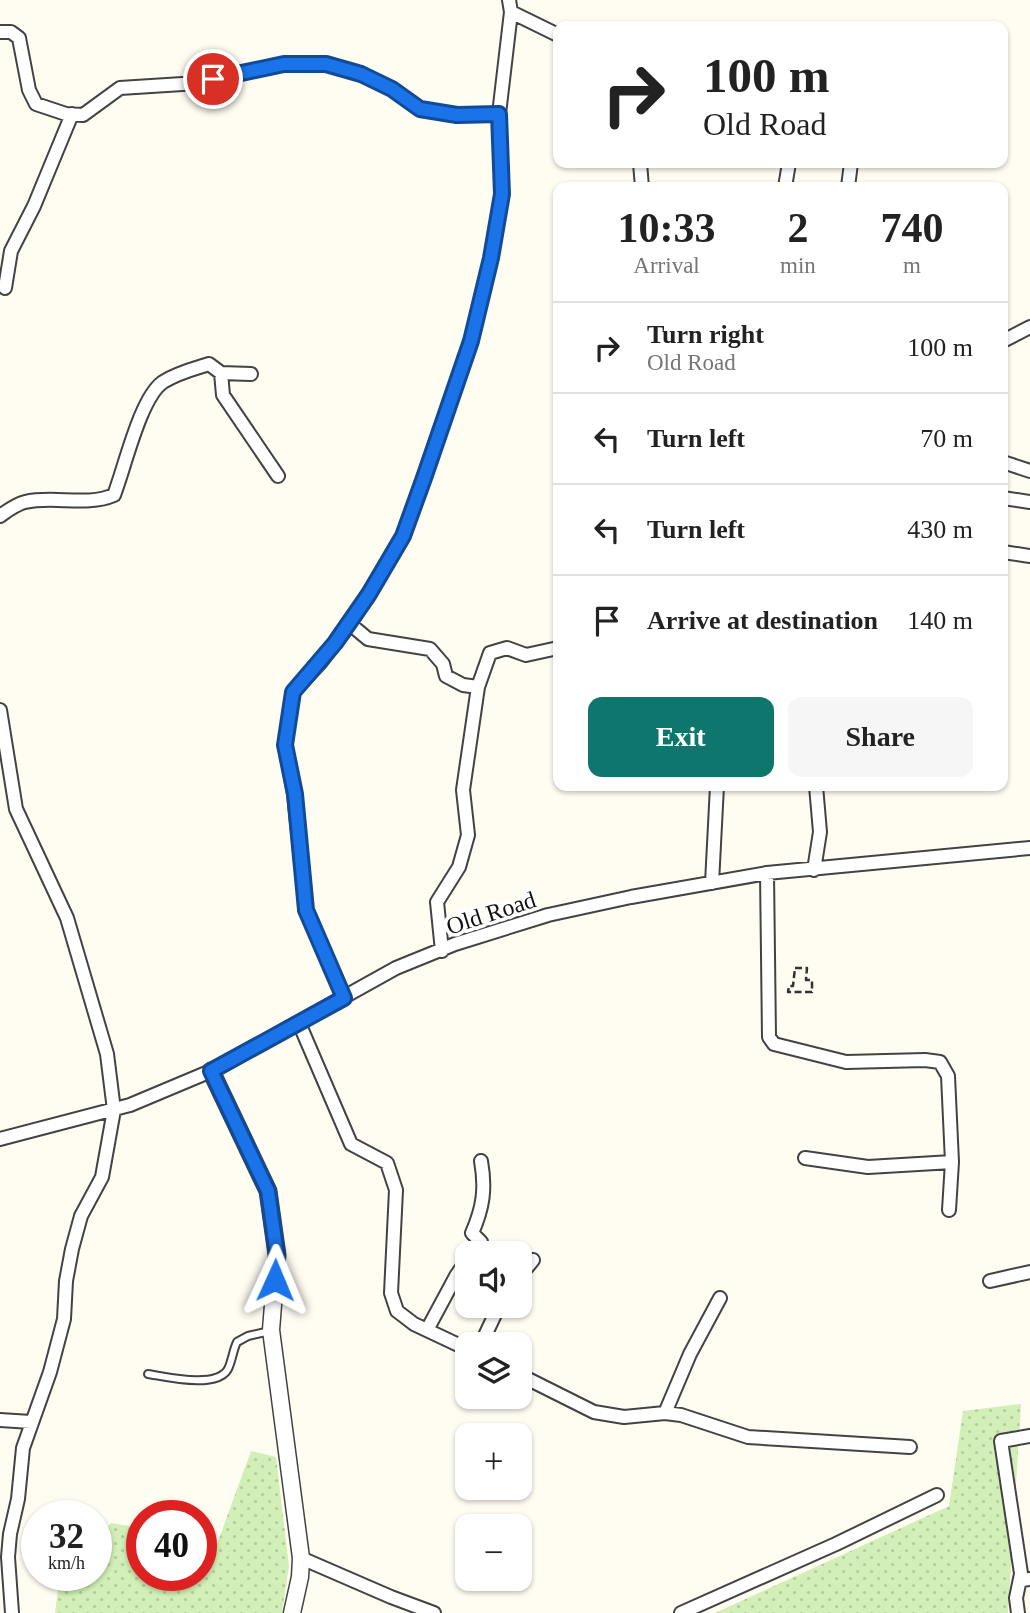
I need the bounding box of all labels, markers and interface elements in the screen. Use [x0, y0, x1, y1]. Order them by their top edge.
text: 100 m [703, 48, 830, 103]
pin [183, 49, 243, 109]
icon: right [588, 49, 679, 140]
icon: arrive [194, 60, 232, 98]
text: Old Road [703, 106, 827, 142]
text: 10:33 [618, 205, 716, 251]
text: 2 [787, 205, 808, 251]
text: 740 [880, 205, 943, 251]
text: Arrival [633, 253, 700, 278]
text: min [780, 253, 816, 278]
text: m [903, 253, 921, 278]
text: Turn right [647, 320, 764, 349]
icon: right [588, 329, 626, 367]
text: 100 m [907, 333, 973, 362]
text: Old Road [647, 350, 736, 375]
icon: left [588, 420, 626, 458]
text: Turn left [647, 424, 745, 453]
text: 70 m [920, 424, 973, 453]
icon: left [588, 511, 626, 549]
text: Turn left [647, 515, 745, 544]
text: 430 m [907, 515, 973, 544]
icon: arrive [588, 602, 626, 640]
text: Arrive at destination [647, 606, 878, 635]
text: 140 m [907, 606, 973, 635]
button: Exit [588, 697, 774, 777]
button: Share [788, 697, 973, 777]
street label: Old Road [443, 886, 539, 940]
map controls [455, 1241, 532, 1591]
button: sound [455, 1241, 532, 1318]
position arrow [238, 1243, 312, 1317]
button: layers [455, 1332, 532, 1409]
button: + [455, 1423, 532, 1500]
speed limit sign: 40 [126, 1500, 217, 1591]
button: − [455, 1514, 532, 1591]
text: 32 [49, 1517, 84, 1556]
text: km/h [48, 1553, 85, 1573]

